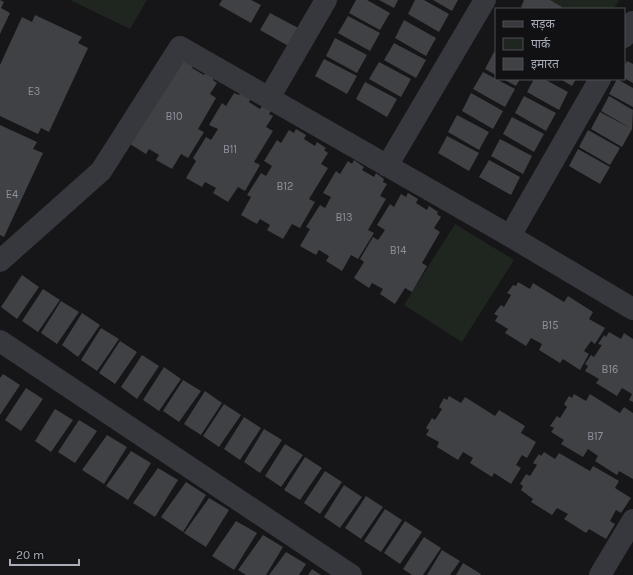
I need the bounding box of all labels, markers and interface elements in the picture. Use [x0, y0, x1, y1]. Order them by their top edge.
legend [495, 8, 625, 80]
text: सड़क [531, 17, 556, 31]
text: पार्क [531, 37, 551, 51]
text: इमारत [531, 57, 560, 71]
house number: E3 [28, 85, 40, 98]
house number: B10 [165, 110, 183, 123]
house number: B11 [223, 143, 237, 156]
house number: B12 [277, 180, 293, 193]
house number: E4 [6, 188, 18, 201]
house number: B13 [336, 211, 352, 224]
house number: B14 [390, 244, 406, 257]
house number: B15 [542, 319, 558, 332]
house number: B16 [602, 363, 618, 376]
house number: B17 [587, 430, 603, 443]
scale bar [10, 541, 79, 567]
text: 20 m [16, 548, 44, 562]

